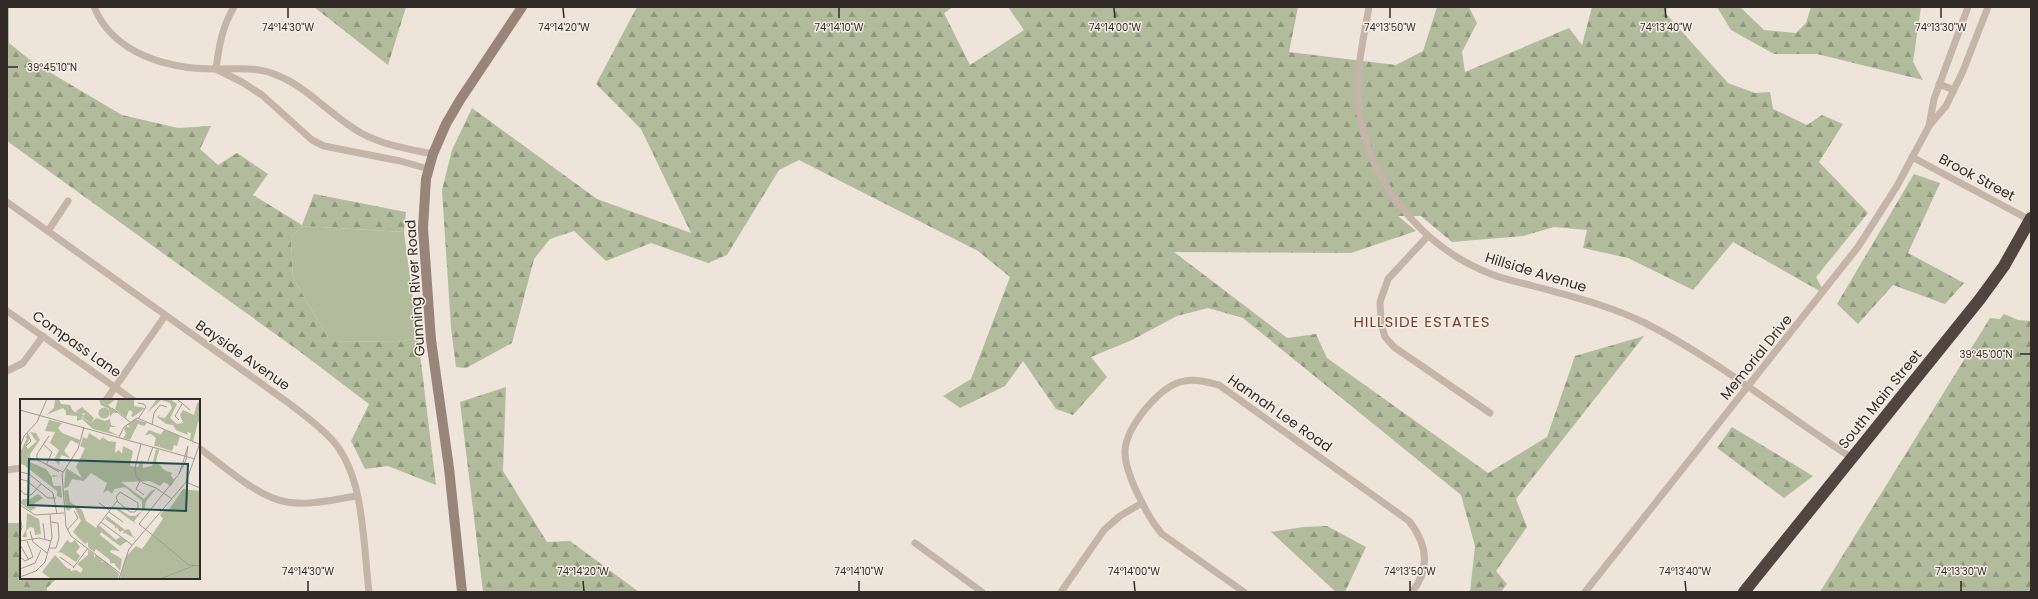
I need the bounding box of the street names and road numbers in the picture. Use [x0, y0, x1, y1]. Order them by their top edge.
street label: Brook Street [1935, 149, 2019, 205]
street label: Gunning River Road [400, 219, 430, 357]
street label: Hillside Avenue [1483, 247, 1590, 297]
street label: Compass Lane [28, 306, 126, 382]
street label: Memorial Drive [1715, 310, 1797, 404]
street label: Bayside Avenue [192, 315, 295, 395]
street label: South Main Street [1834, 345, 1926, 453]
street label: Hannah Lee Road [1224, 370, 1336, 456]

